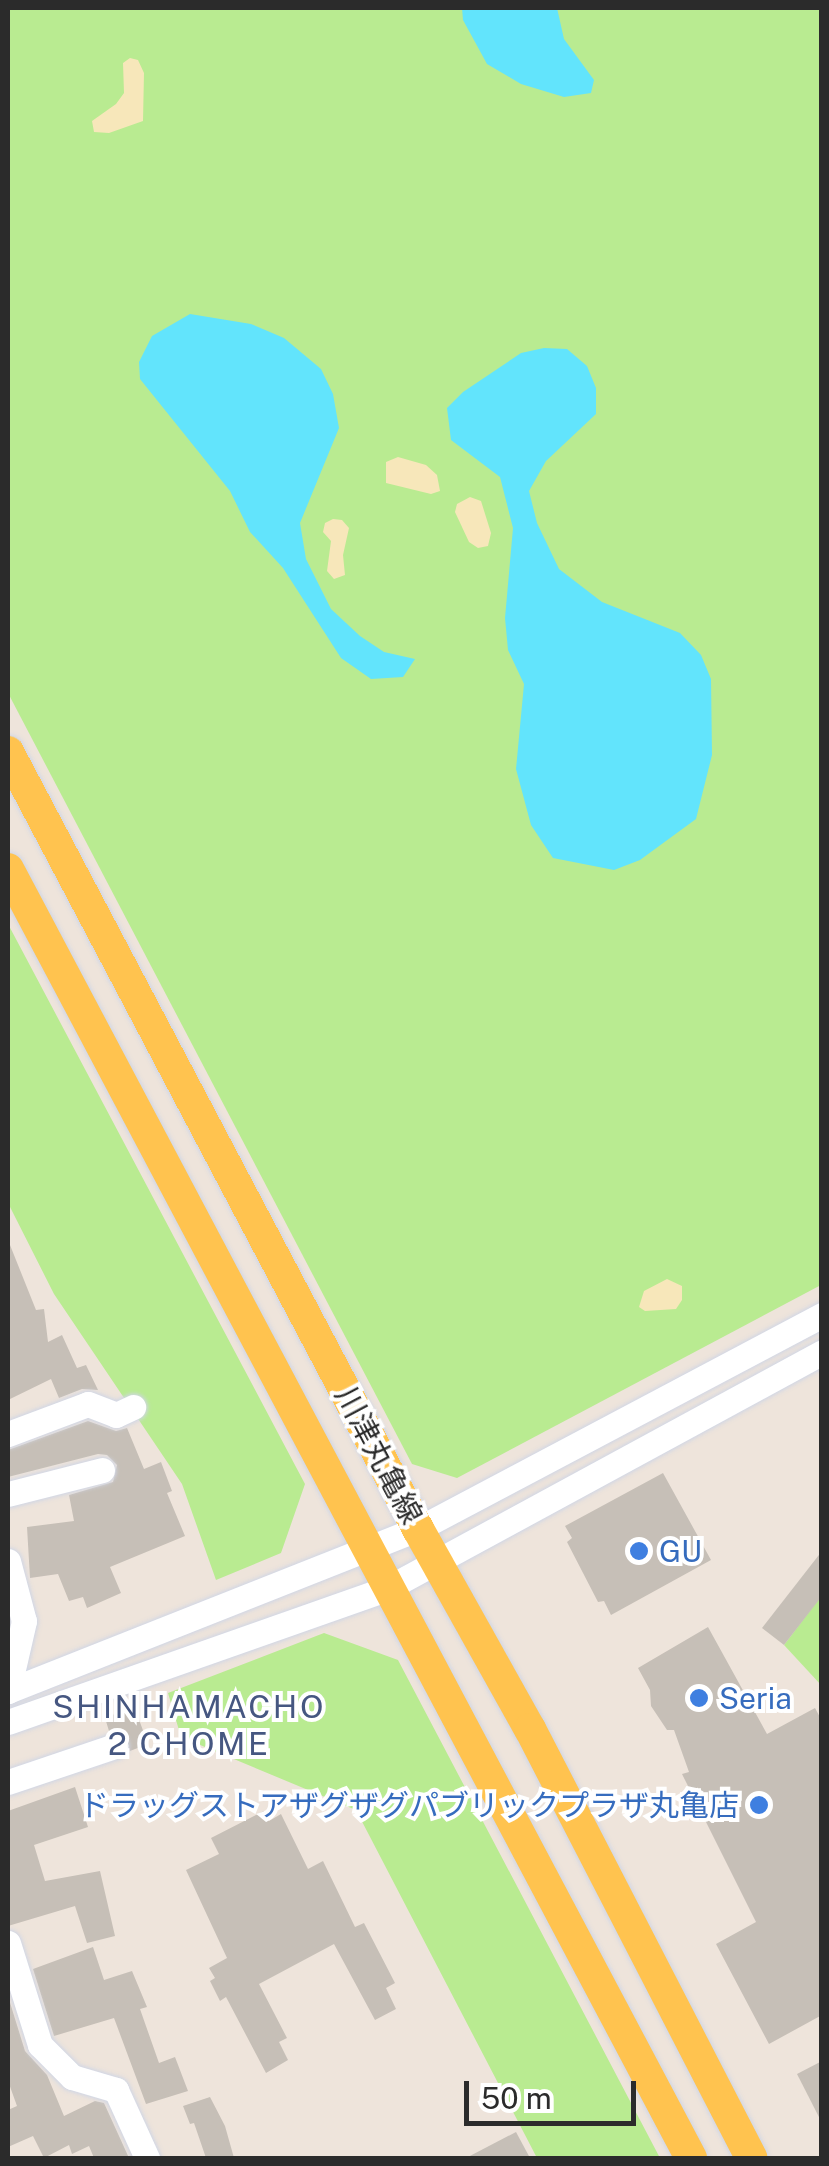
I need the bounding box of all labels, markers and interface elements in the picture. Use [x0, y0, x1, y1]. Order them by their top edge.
street label: 川津丸亀線 [328, 1380, 430, 1530]
place label: GU [659, 1533, 702, 1569]
marker: GU [628, 1540, 650, 1562]
place label: Seria [719, 1680, 792, 1716]
marker: Seria [688, 1687, 710, 1709]
district label: SHINHAMACHO 2 CHOME [52, 1689, 326, 1764]
place label: ドラッグストアザグザグパブリックプラザ丸亀店 [79, 1787, 739, 1823]
marker: ドラッグストアザグザグパブリックプラザ丸亀店 [748, 1794, 770, 1816]
scale bar [469, 2061, 642, 2123]
text: 50 m [481, 2080, 552, 2116]

